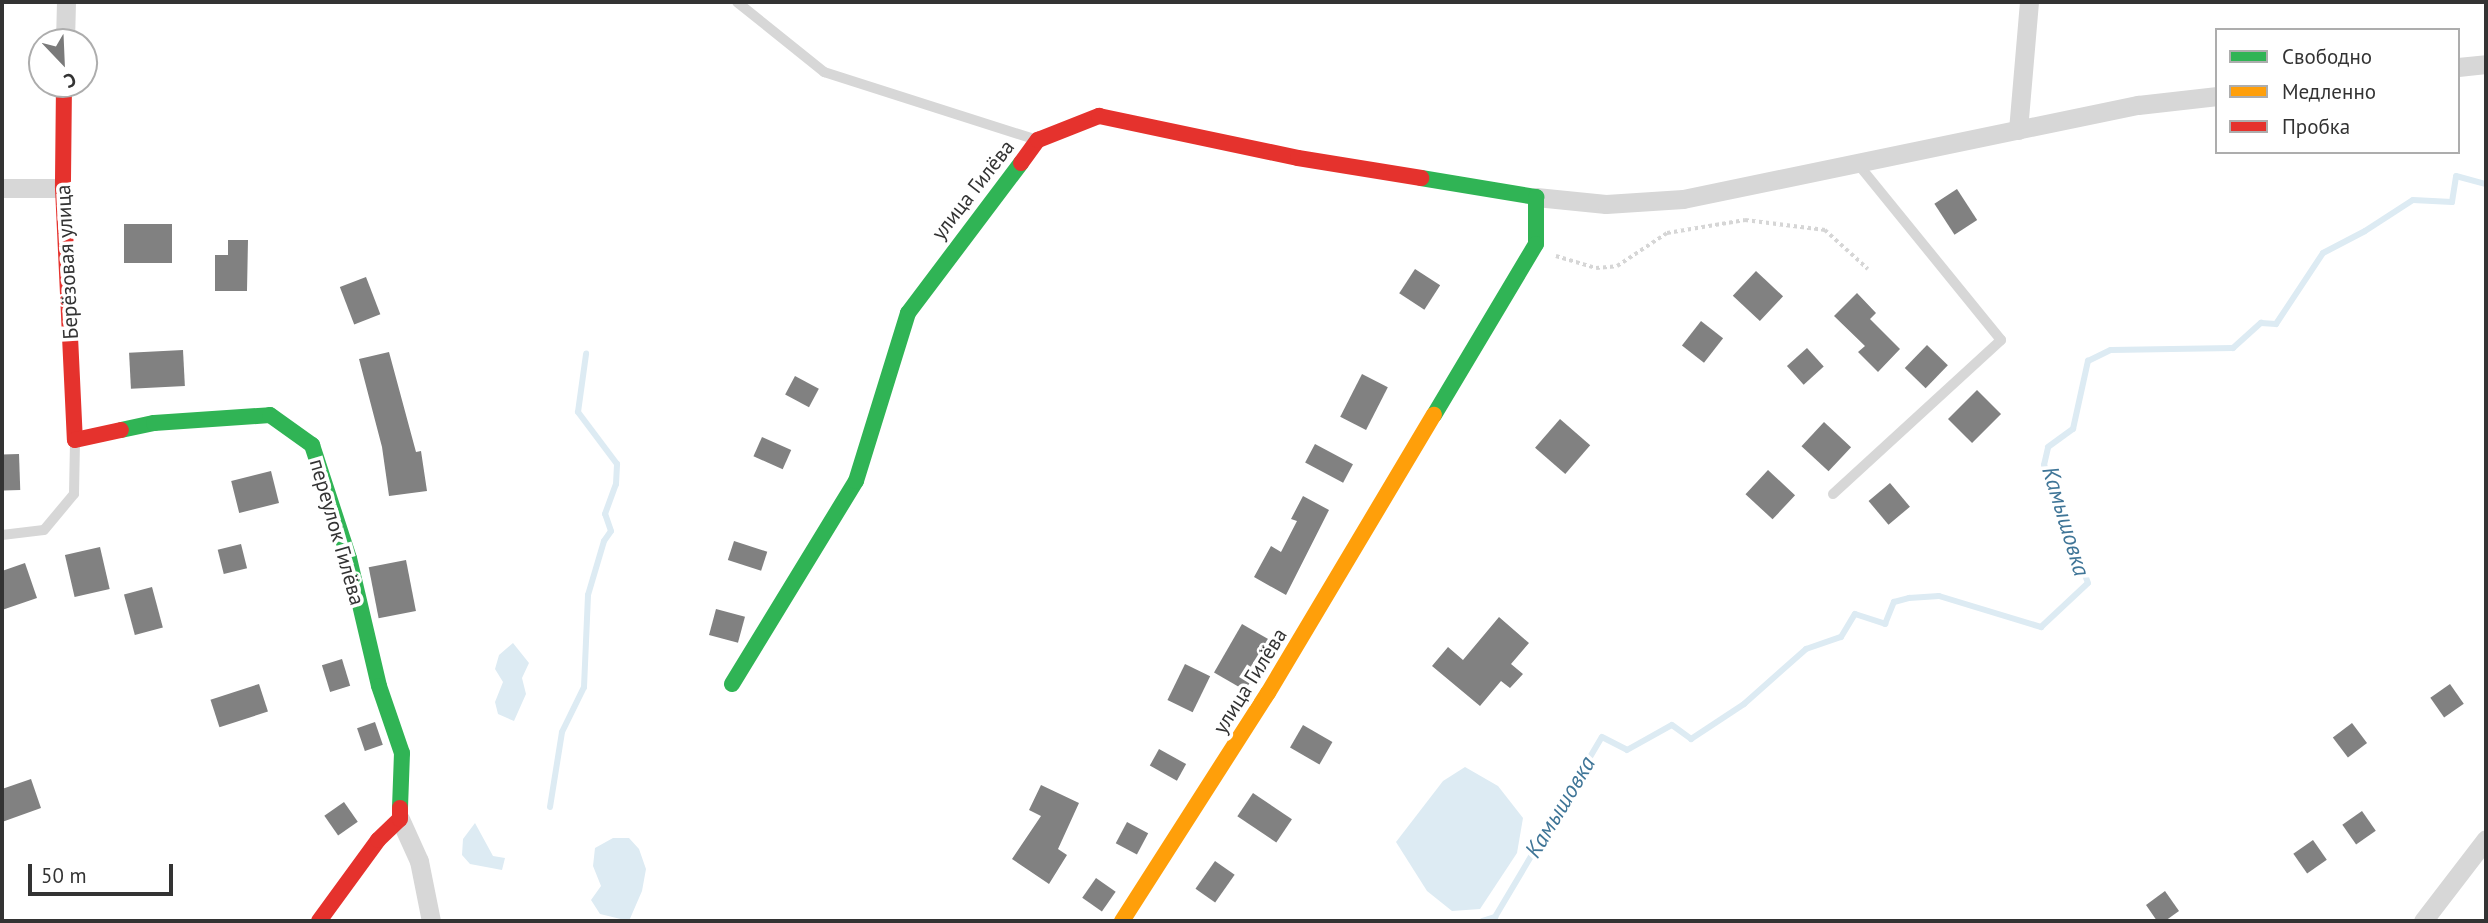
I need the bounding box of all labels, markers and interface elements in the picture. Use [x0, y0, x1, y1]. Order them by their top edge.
north arrow [28, 28, 98, 98]
legend [2215, 28, 2460, 154]
text: Свободно [2282, 43, 2372, 70]
text: С [61, 67, 80, 94]
text: Медленно [2282, 78, 2376, 105]
text: Пробка [2282, 113, 2350, 140]
street label: улица Гилёва [926, 135, 1020, 245]
street label: Берёзовая улица [50, 184, 84, 340]
street label: переулок Гилёва [304, 456, 370, 608]
water label: Камышовка [2036, 463, 2096, 579]
street label: улица Гилёва [1208, 624, 1292, 738]
water label: Камышовка [1519, 751, 1601, 863]
scale bar [32, 850, 177, 894]
text: 50 m [41, 862, 87, 889]

